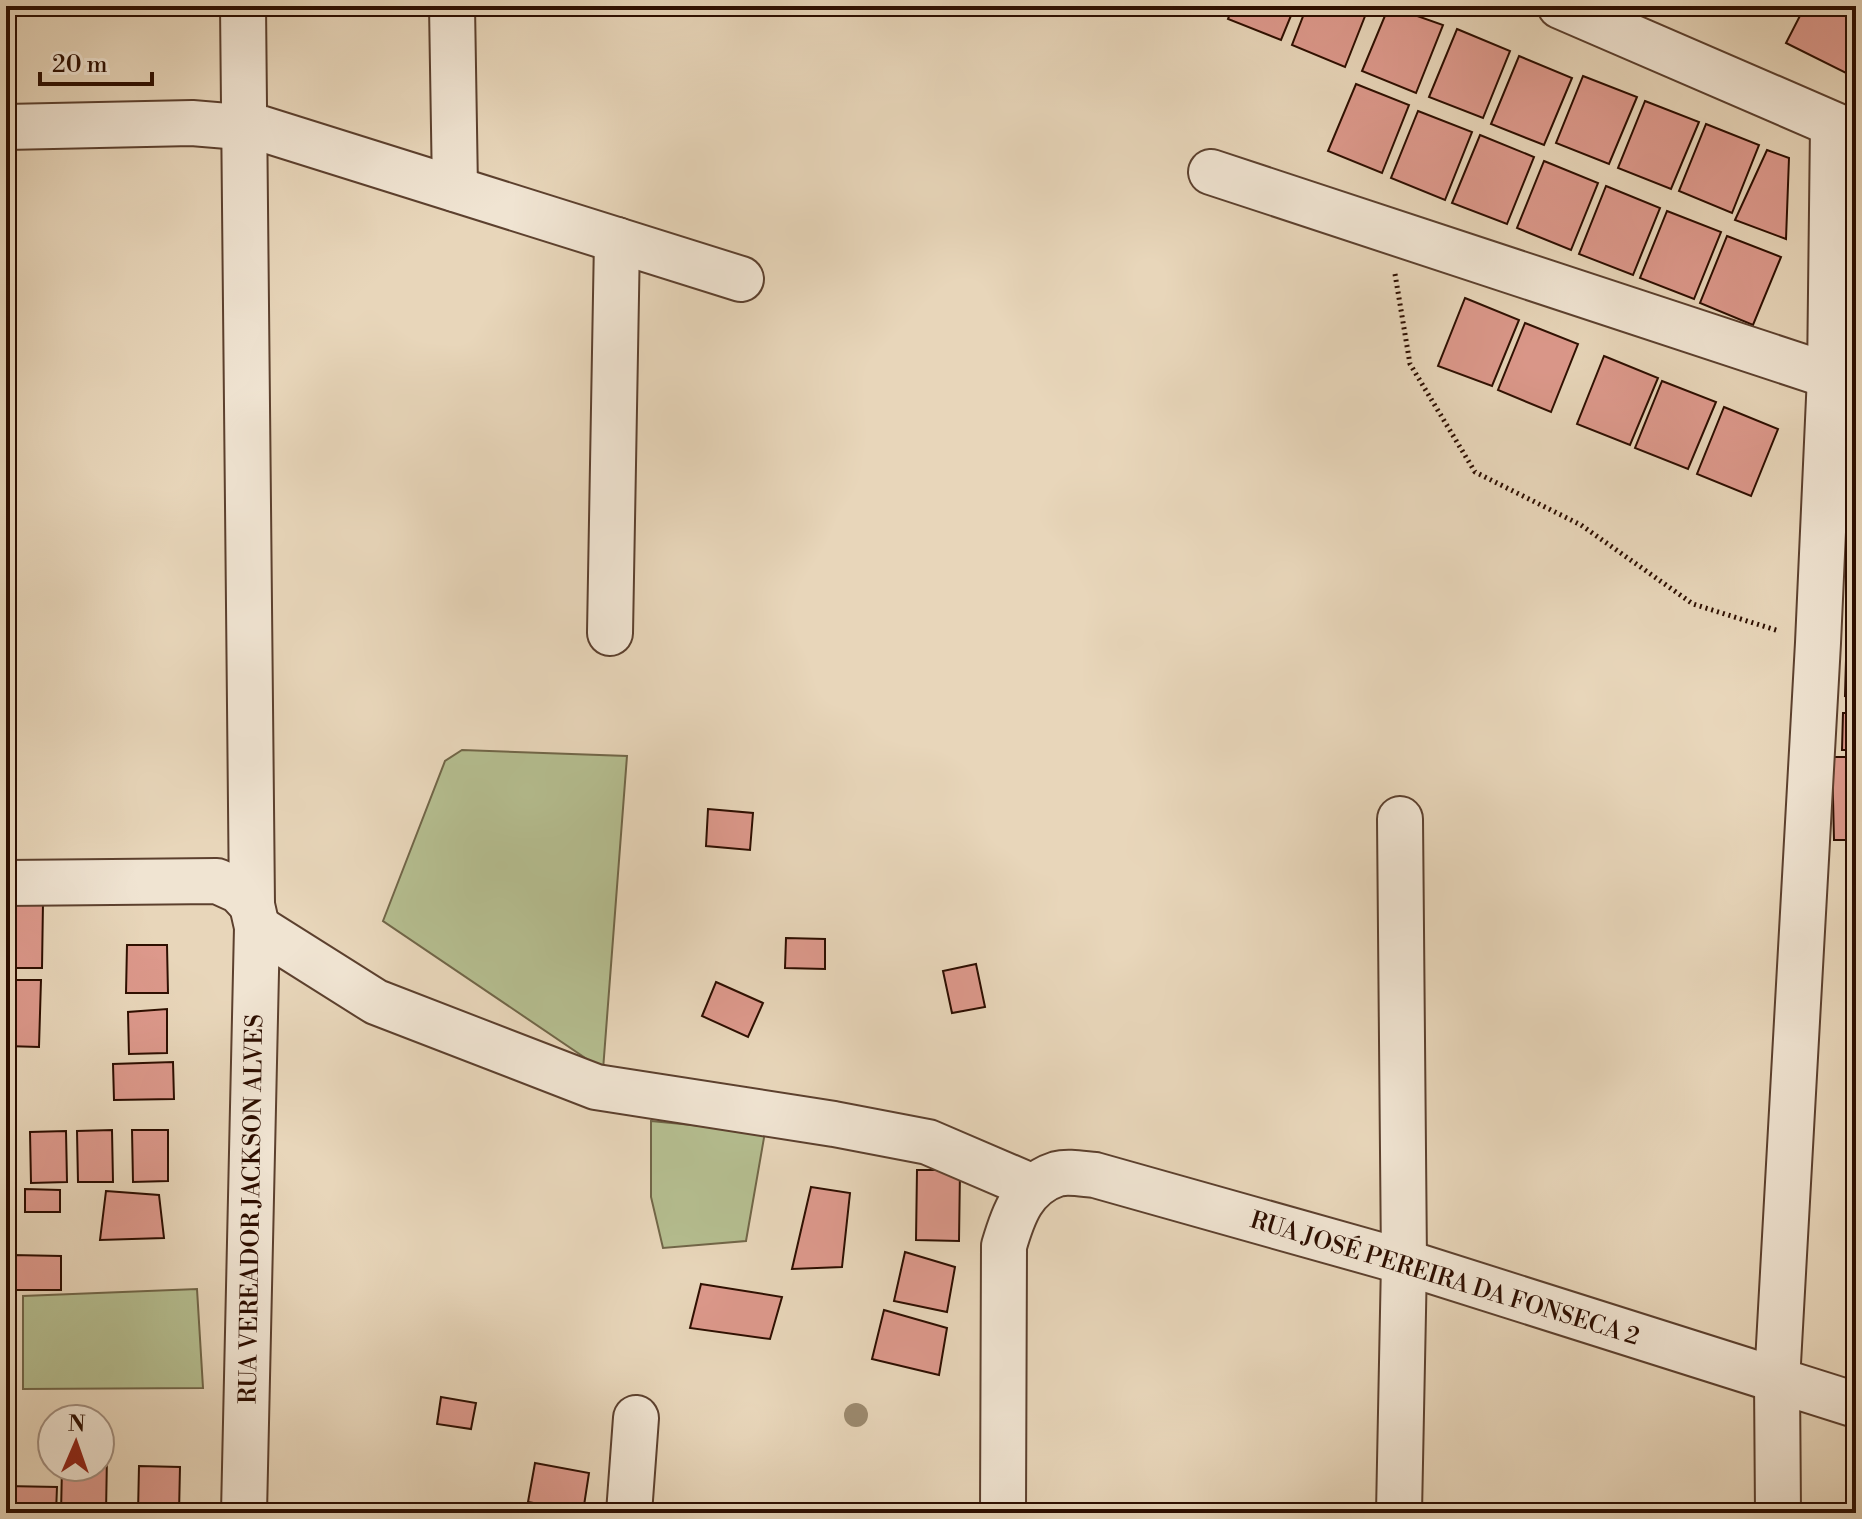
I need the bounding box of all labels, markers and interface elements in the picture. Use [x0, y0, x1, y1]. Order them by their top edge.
scale bar [40, 36, 152, 86]
text: 20 m [52, 50, 108, 80]
street label: RUA VEREADOR JACKSON ALVES [234, 1014, 270, 1404]
street label: RUA JOSÉ PEREIRA DA FONSECA 2 [1247, 1204, 1643, 1353]
north arrow [36, 1403, 116, 1483]
text: N [67, 1411, 86, 1438]

